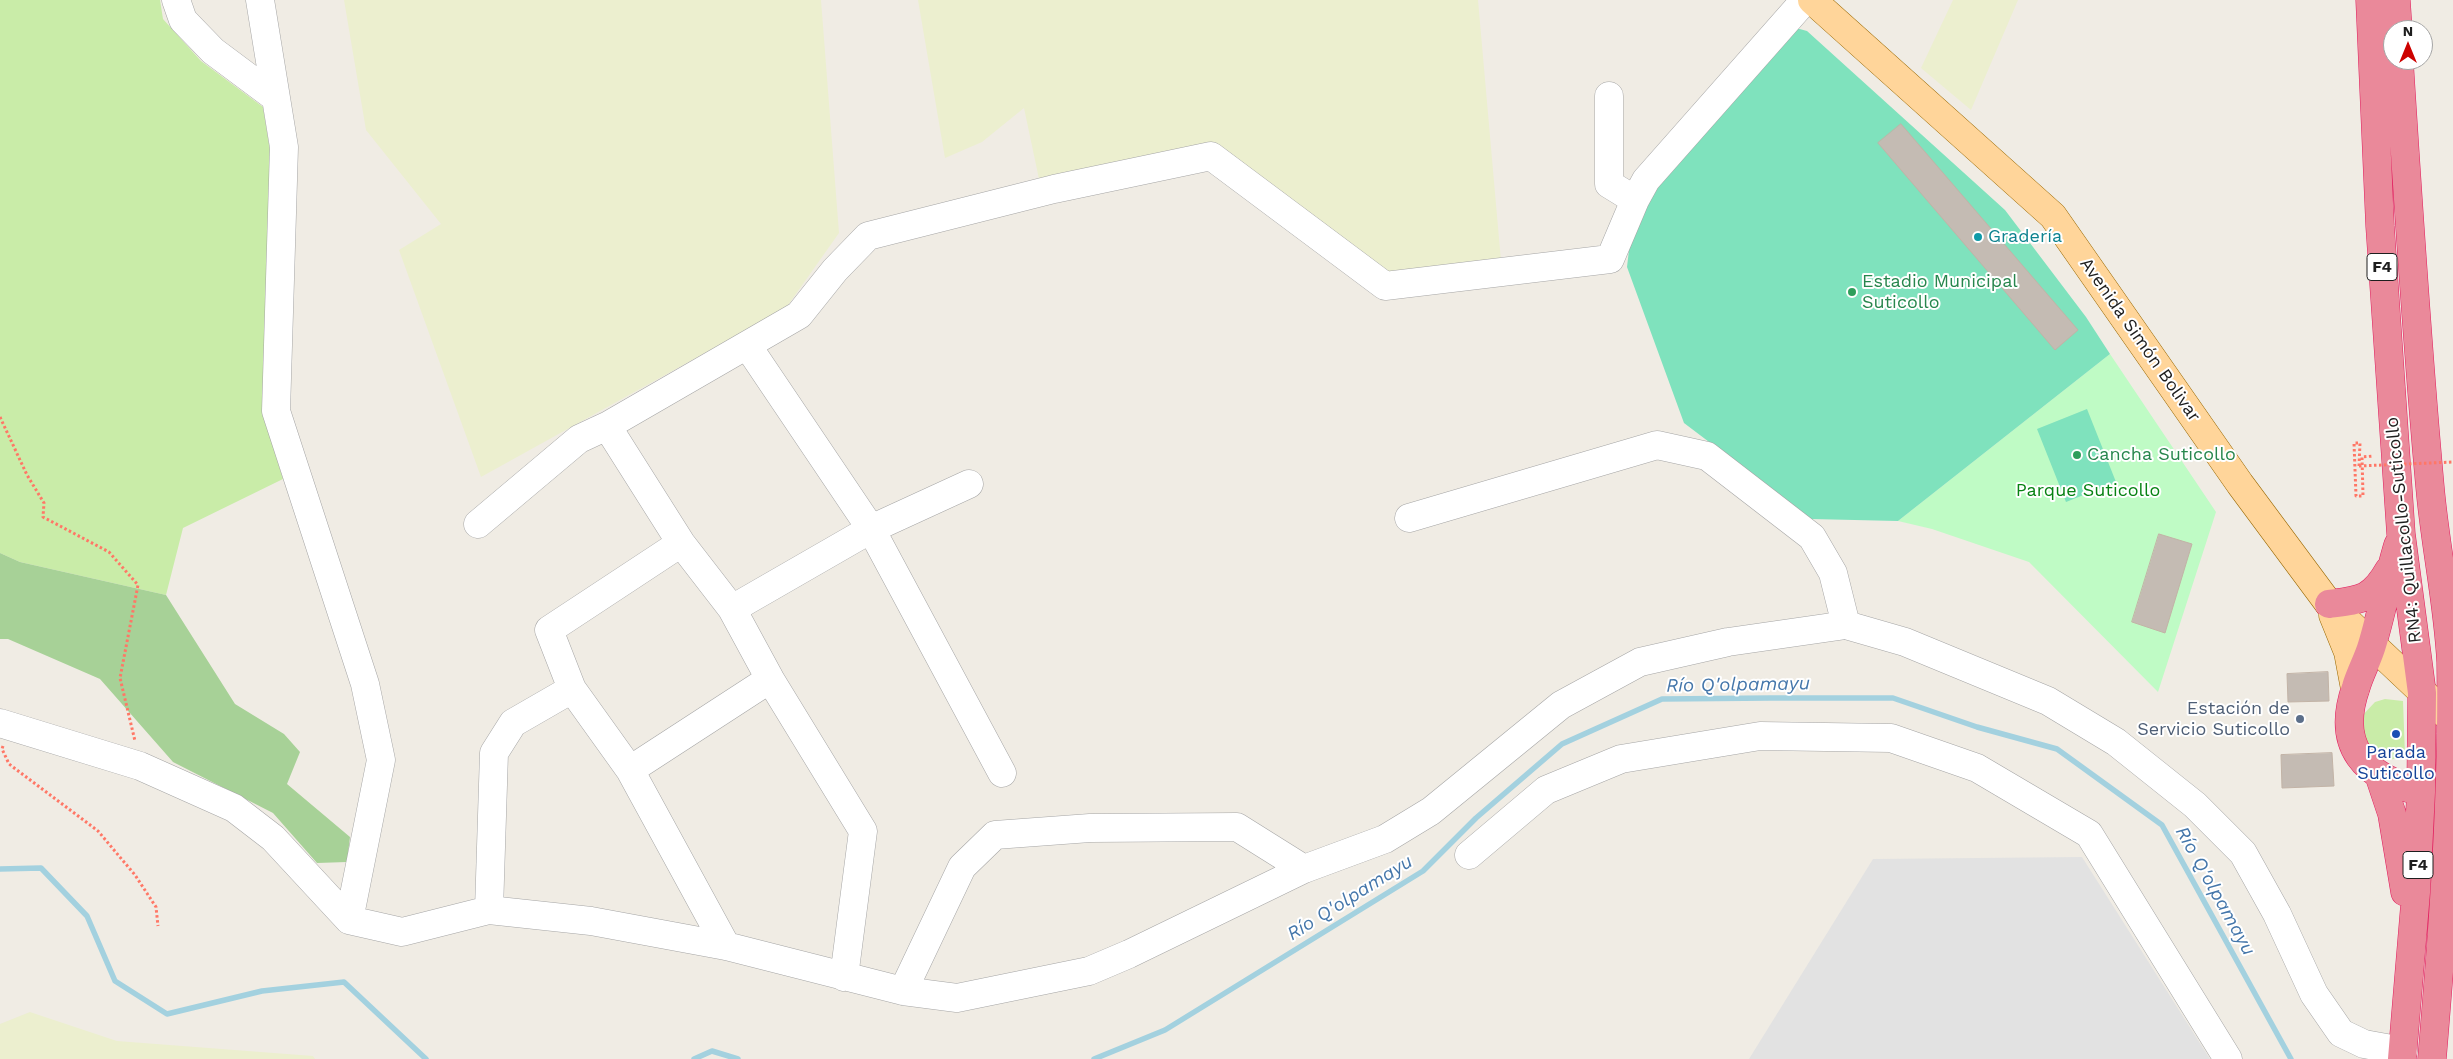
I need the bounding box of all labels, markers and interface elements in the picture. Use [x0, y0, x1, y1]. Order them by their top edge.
north arrow [2383, 20, 2433, 70]
text: N [2403, 23, 2413, 39]
place label: Gradería [1988, 226, 2062, 248]
marker: Gradería [1972, 231, 1984, 243]
road number: F4 [2367, 253, 2397, 280]
street label: Avenida Simón Bolivar [2075, 254, 2205, 426]
place label: Estadio Municipal Suticollo [1862, 271, 2018, 314]
marker: Estadio Municipal Suticollo [1846, 286, 1858, 298]
street label: RN4: Quillacollo-Suticollo [2381, 416, 2427, 644]
place label: Cancha Suticollo [2087, 444, 2236, 466]
marker: Cancha Suticollo [2071, 449, 2083, 461]
park label: Parque Suticollo [2016, 480, 2160, 502]
water label: Río Q'olpamayu [1666, 672, 1810, 698]
place label: Estación de Servicio Suticollo [2137, 698, 2290, 741]
marker: Estación de Servicio Suticollo [2294, 713, 2306, 725]
marker: Parada Suticollo [2390, 728, 2402, 740]
place label: Parada Suticollo [2357, 742, 2435, 784]
water label: Río Q'olpamayu [2170, 823, 2260, 959]
water label: Río Q'olpamayu [1283, 850, 1417, 946]
road number: F4 [2403, 852, 2433, 878]

